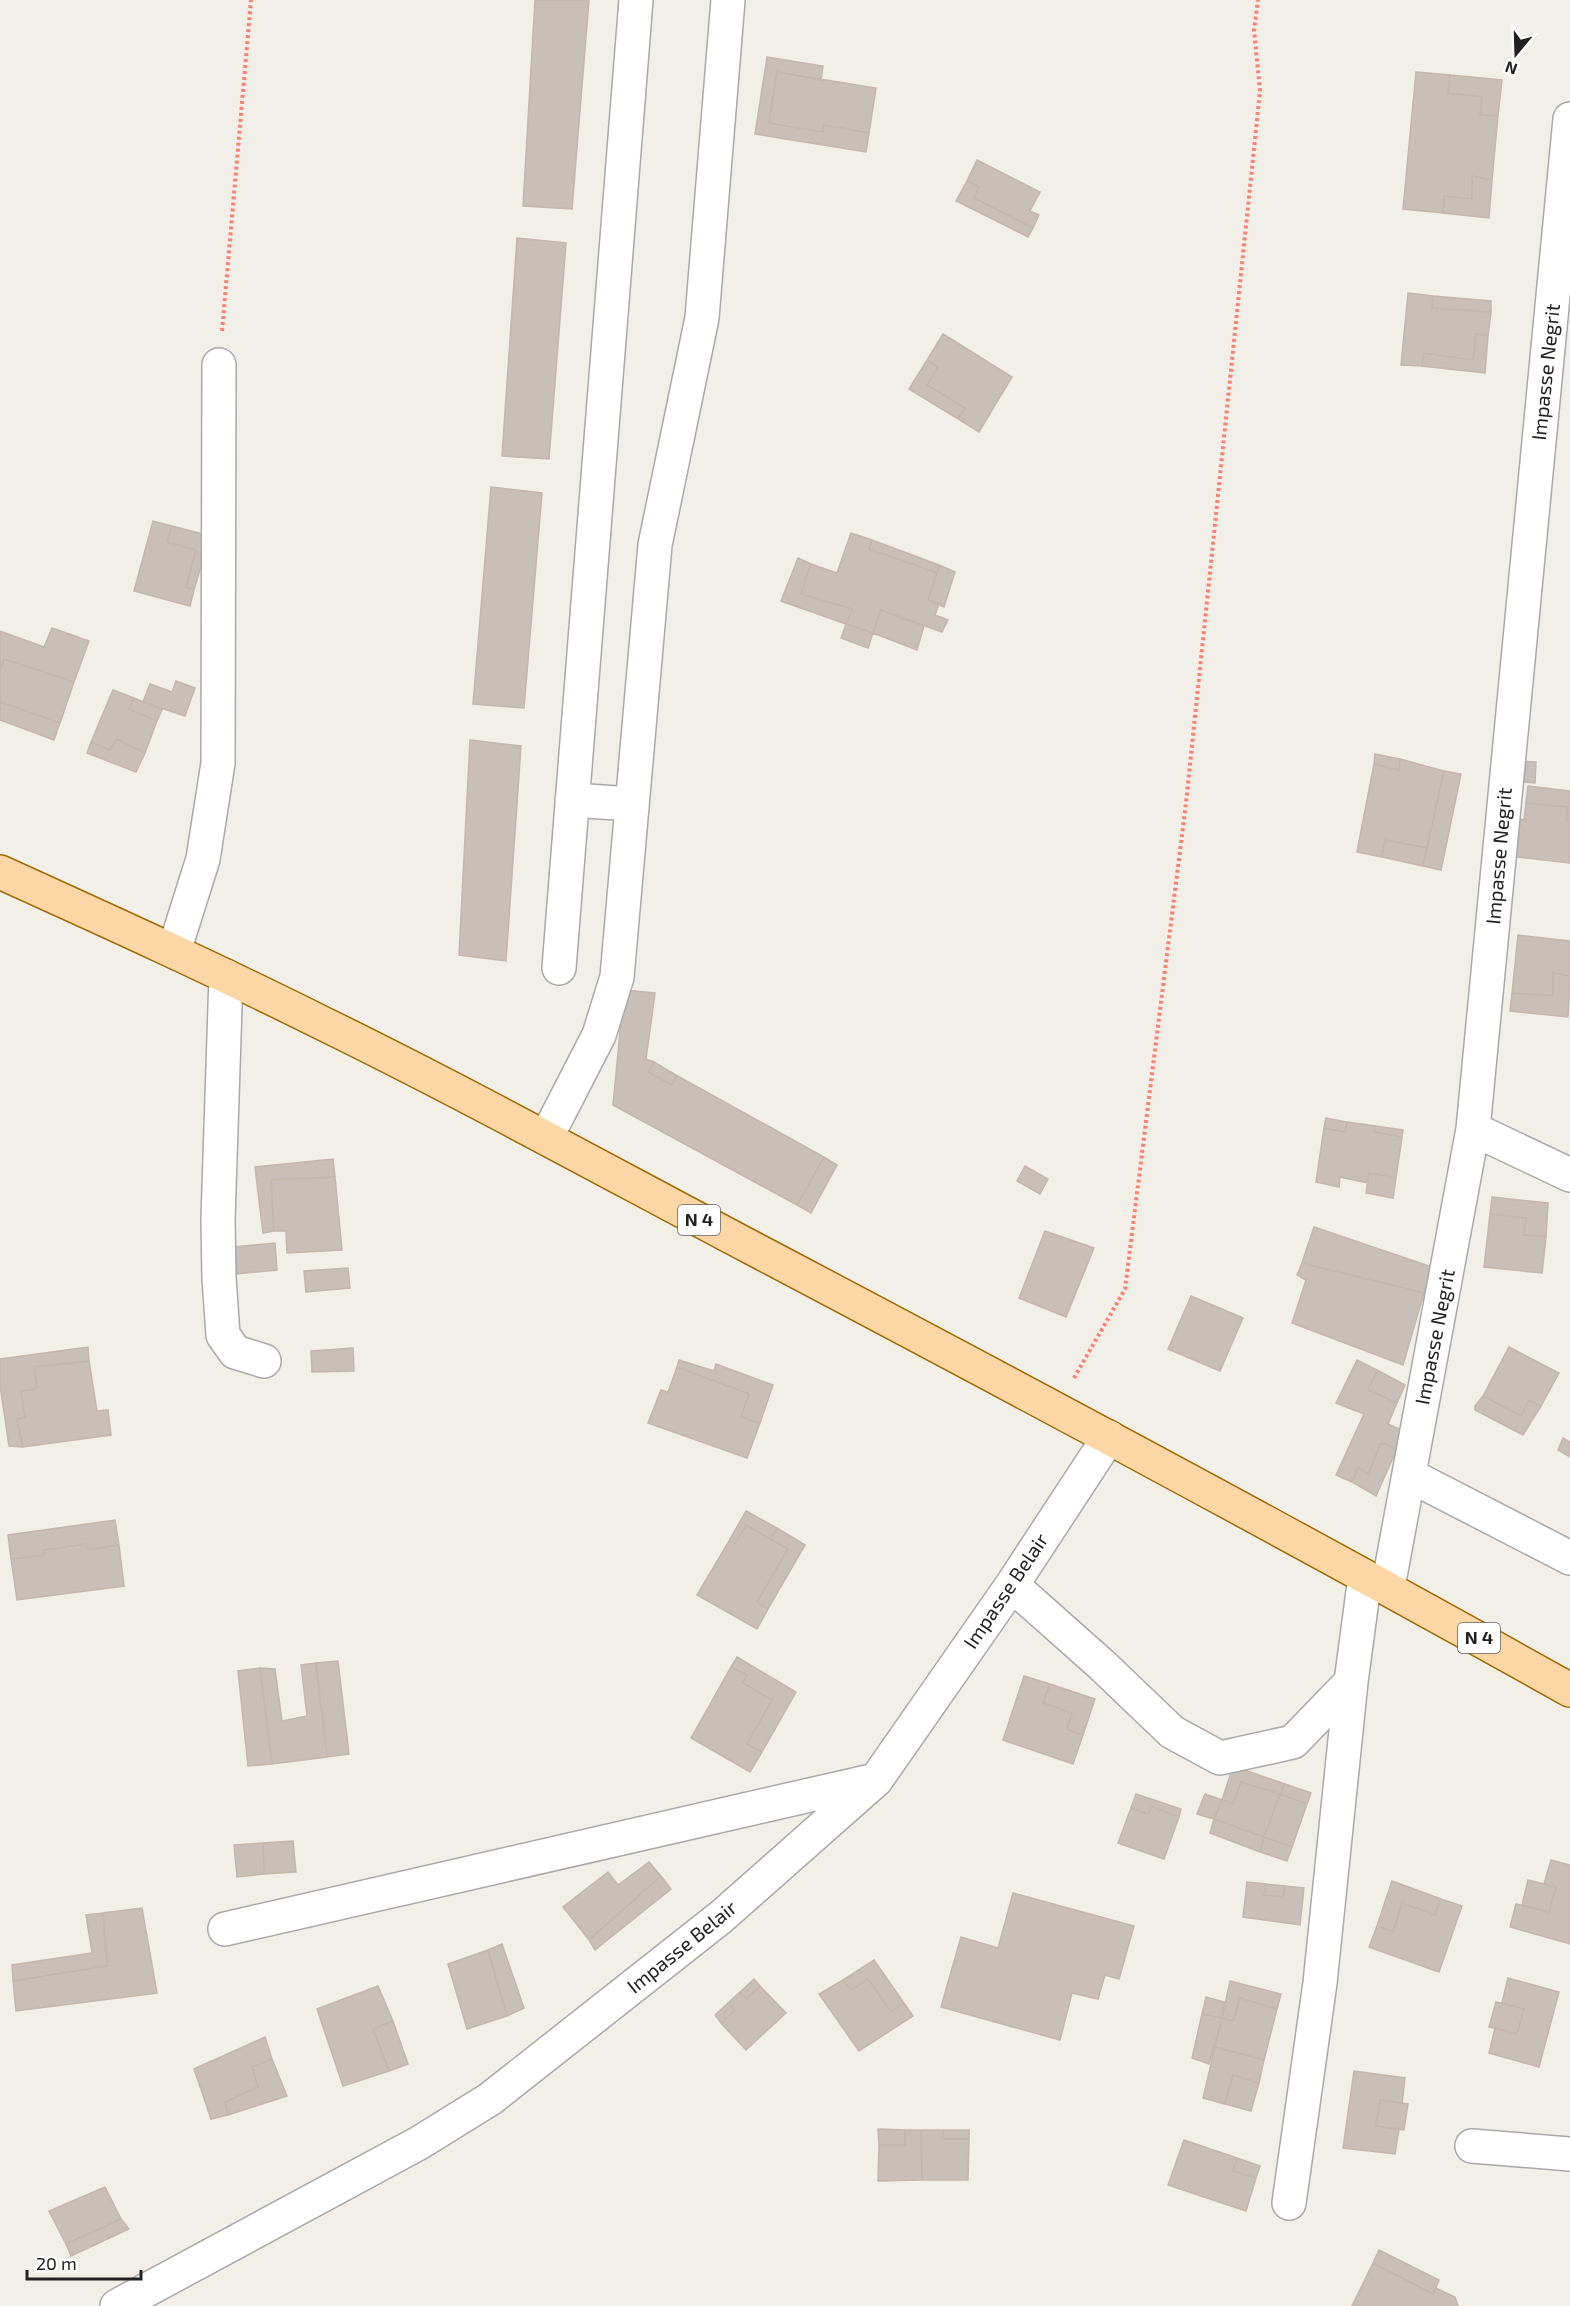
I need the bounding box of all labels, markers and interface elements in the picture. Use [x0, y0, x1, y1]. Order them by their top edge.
north arrow [1486, 24, 1546, 84]
text: N [1502, 58, 1520, 80]
street label: Impasse Negrit [1526, 302, 1564, 442]
street label: Impasse Negrit [1480, 786, 1516, 925]
road number: N 4 [678, 1205, 720, 1235]
street label: Impasse Negrit [1409, 1267, 1459, 1407]
street label: Impasse Belair [958, 1528, 1053, 1653]
road number: N 4 [1458, 1623, 1500, 1653]
street label: Impasse Belair [622, 1895, 741, 1998]
scale bar [27, 2243, 141, 2281]
text: 20 m [36, 2252, 77, 2274]

